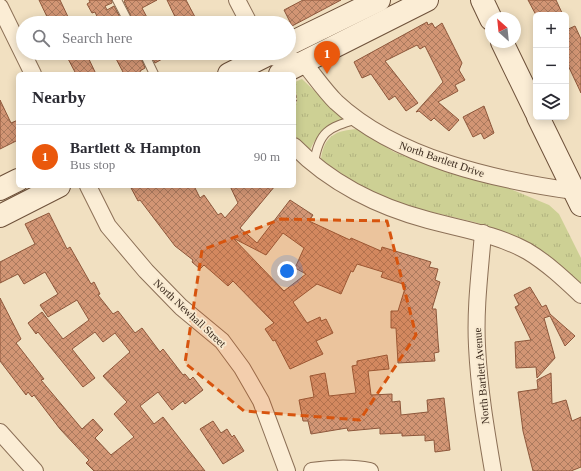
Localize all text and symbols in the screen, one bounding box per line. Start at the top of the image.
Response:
north arrow [485,12,521,48]
map controls [533,12,569,120]
button: + [533,12,569,48]
search box [16,16,296,60]
icon: search [30,27,52,49]
text: Search here [62,30,132,46]
pin: 1 [314,41,340,74]
button: − [533,48,569,84]
button: layers [533,84,569,120]
text: Nearby [32,88,86,107]
street label: North Bartlett Drive [398,139,486,179]
text: Bartlett & Hampton [70,140,201,156]
text: 1 [42,149,48,164]
text: 90 m [254,149,280,164]
text: Bus stop [70,157,115,172]
your location [277,261,297,281]
street label: North Newhall Street [152,277,228,349]
street label: North Bartlett Avenue [471,327,491,425]

